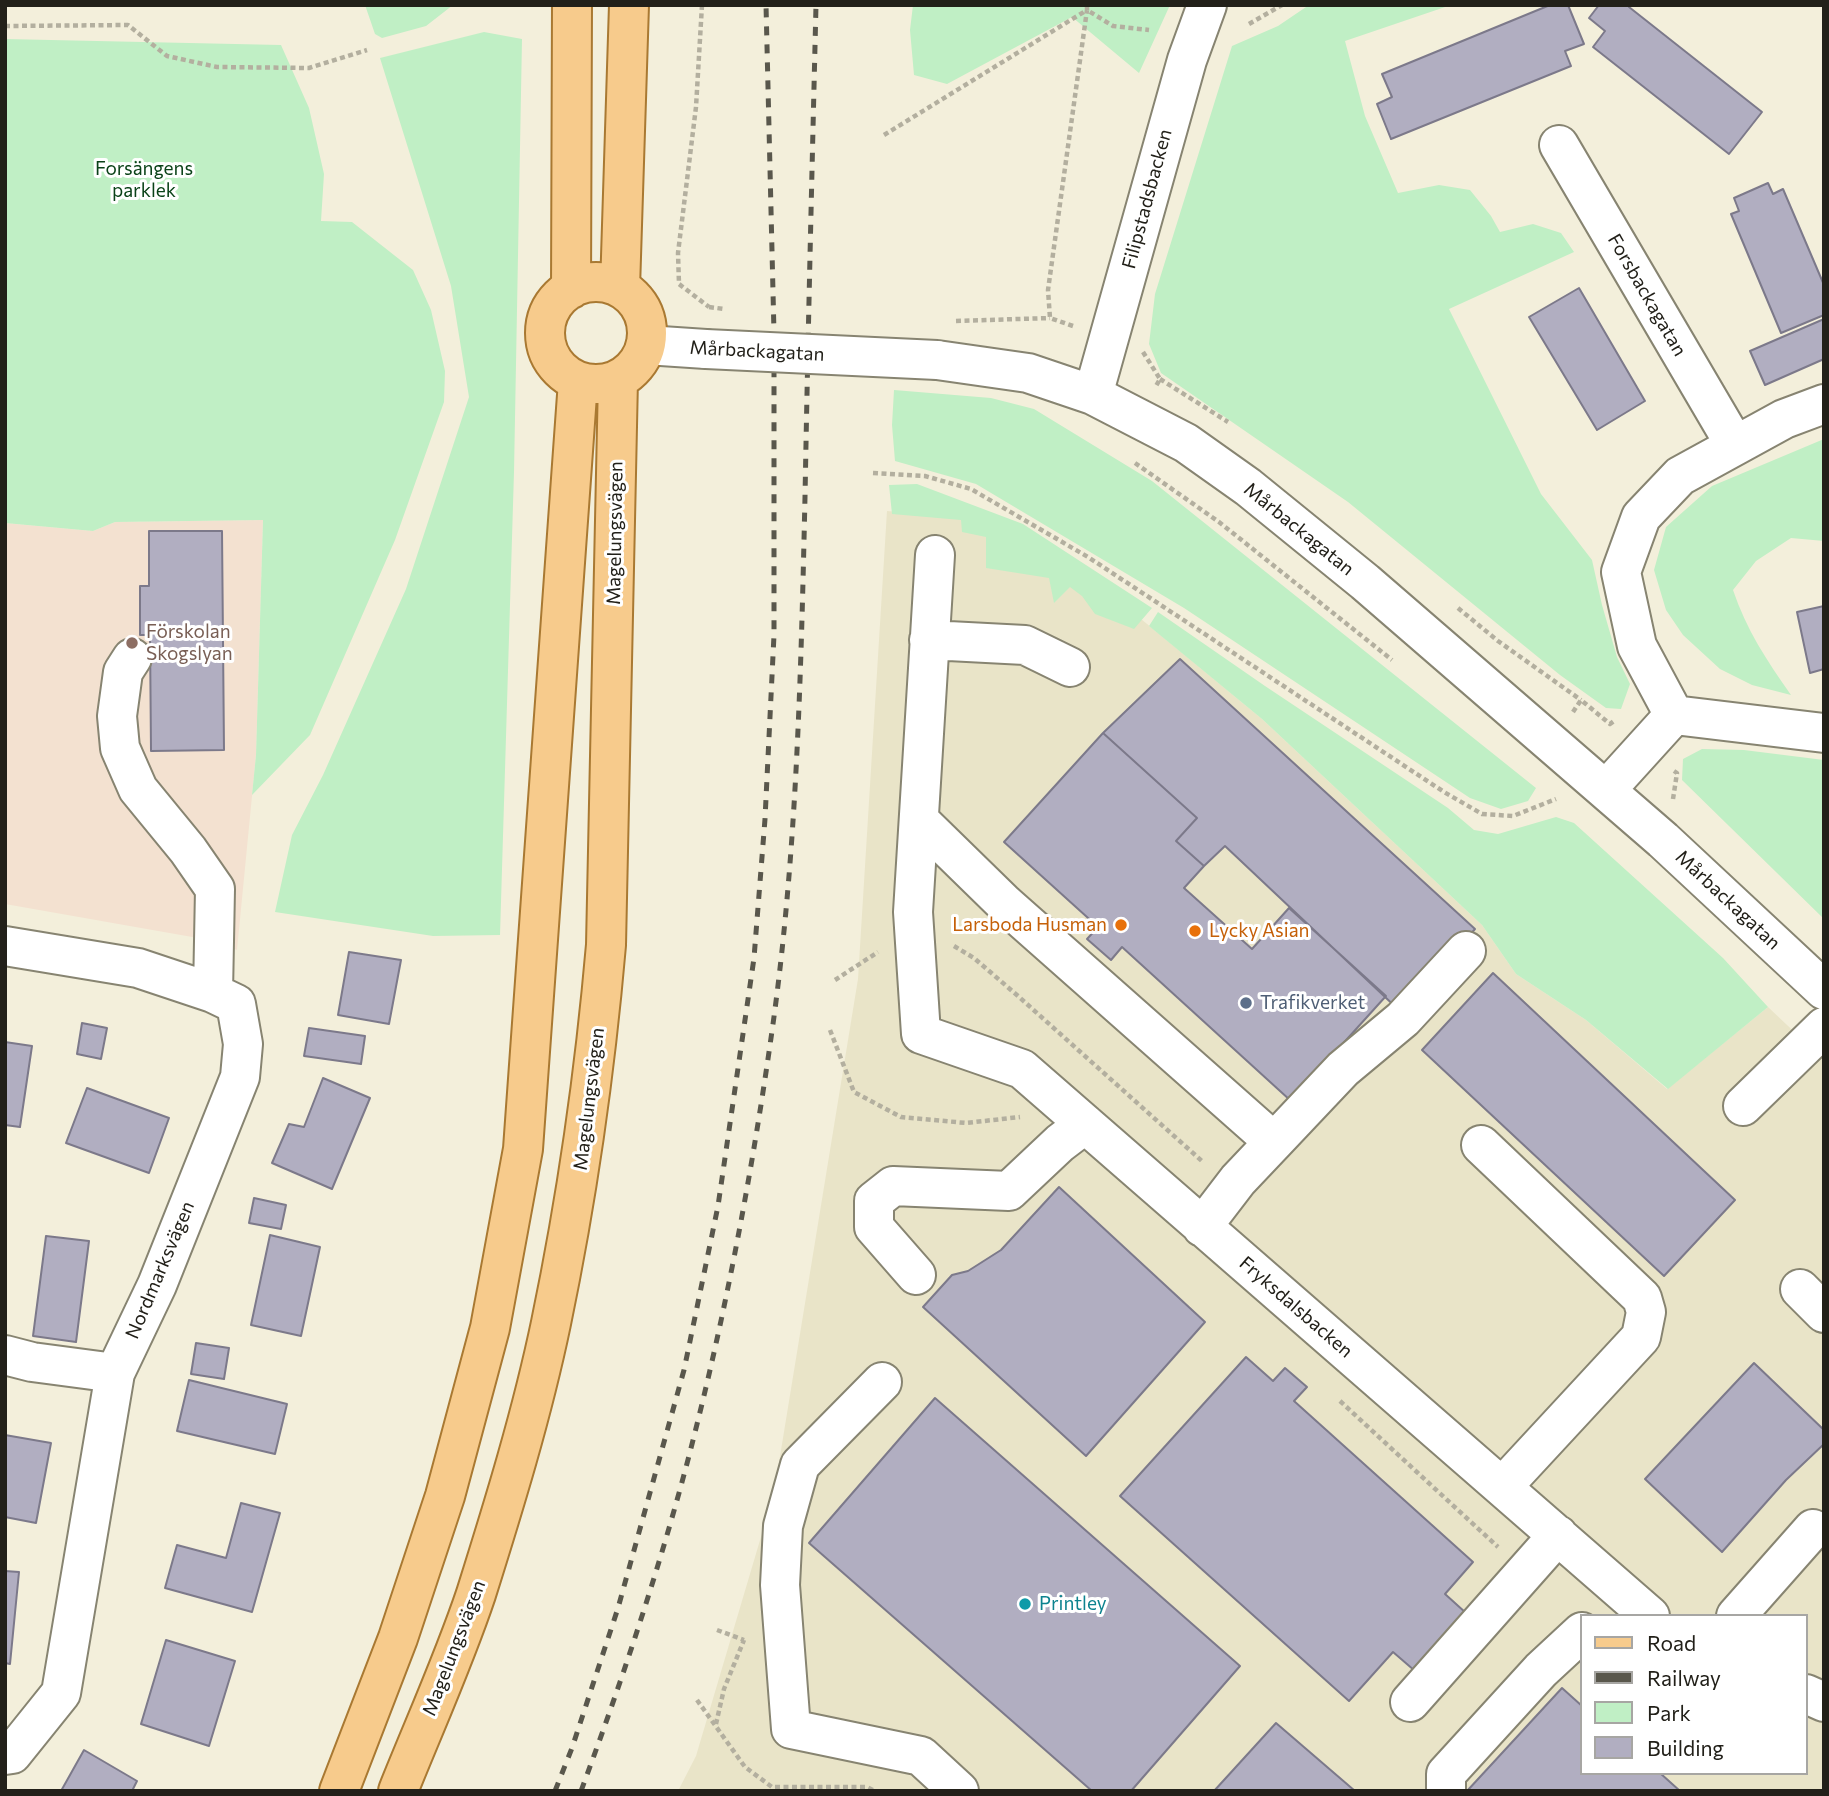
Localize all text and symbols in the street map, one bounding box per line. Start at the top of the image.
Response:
street label: Filipstadsbacken [1117,127,1177,271]
park label: Forsängens parklek [95,158,193,202]
street label: Forsbackagatan [1603,230,1691,360]
street label: Mårbackagatan [689,336,825,366]
street label: Magelungsvägen [602,461,628,605]
street label: Mårbackagatan [1239,478,1359,580]
place label: Förskolan Skogslyan [146,621,233,665]
marker: Förskolan Skogslyan [124,635,140,651]
street label: Mårbackagatan [1671,846,1785,954]
place label: Larsboda Husman [952,914,1107,936]
marker: Larsboda Husman [1113,917,1129,933]
place label: Lycky Asian [1209,920,1309,942]
marker: Lycky Asian [1187,923,1203,939]
place label: Trafikverket [1260,992,1365,1014]
marker: Trafikverket [1238,995,1254,1011]
street label: Magelungsvägen [569,1026,609,1172]
street label: Nordmarksvägen [121,1198,199,1342]
street label: Fryksdalsbacken [1235,1252,1357,1362]
street label: Magelungsvägen [418,1577,490,1719]
place label: Printley [1039,1593,1107,1615]
marker: Printley [1017,1596,1033,1612]
legend [1580,1614,1808,1775]
text: Road [1647,1630,1696,1655]
text: Railway [1647,1665,1721,1690]
text: Park [1647,1700,1691,1725]
text: Building [1647,1735,1724,1760]

